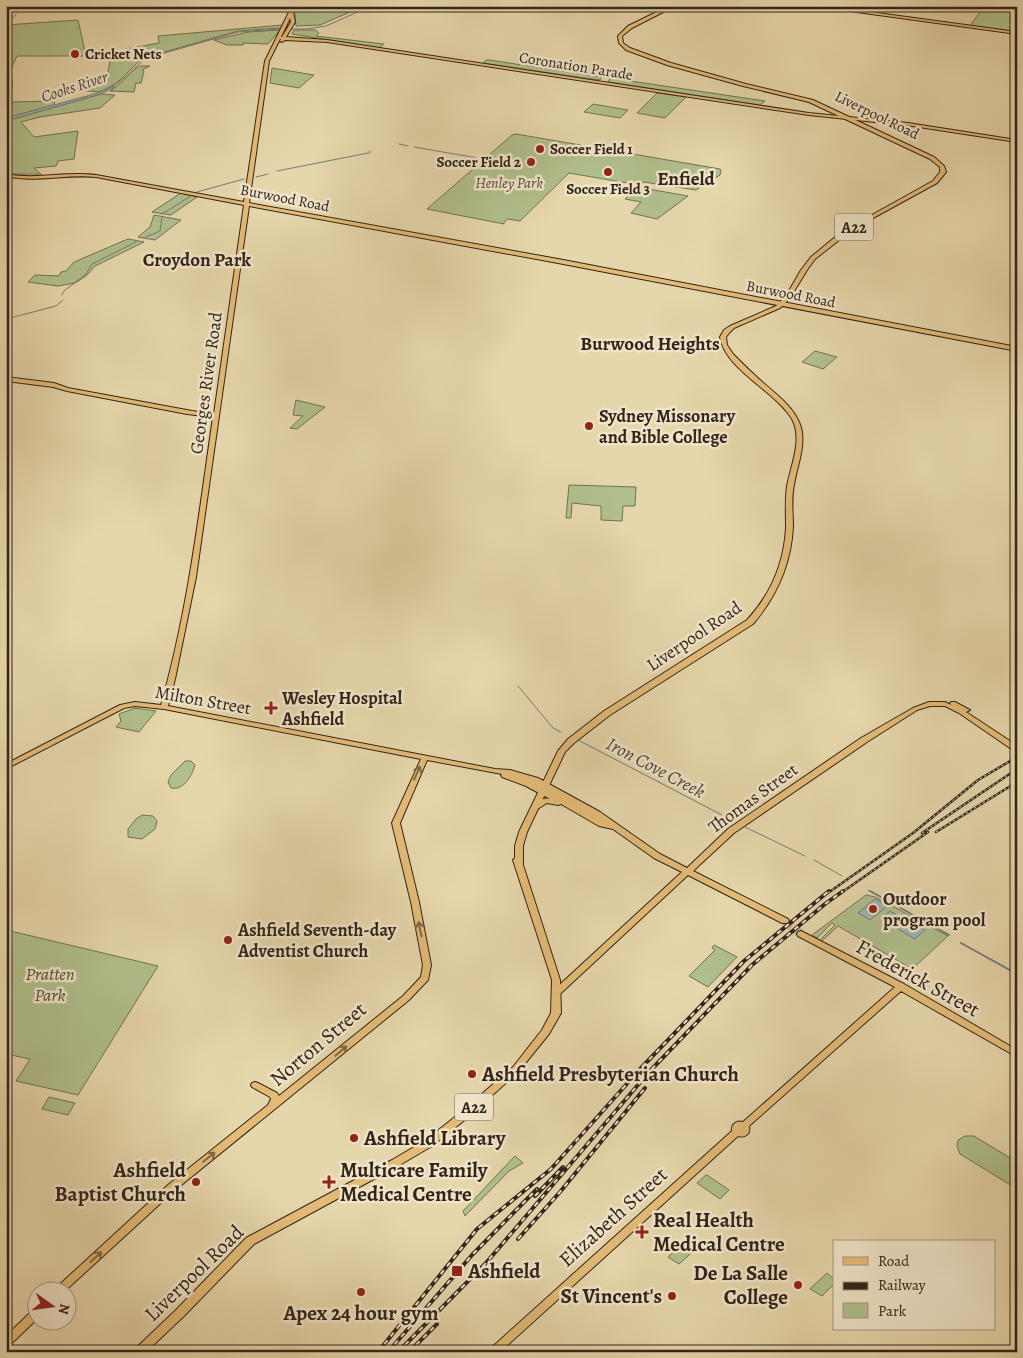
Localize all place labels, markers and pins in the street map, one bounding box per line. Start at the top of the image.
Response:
place label: Cricket Nets [85,44,162,64]
marker: Cricket Nets [69,48,81,60]
place label: Soccer Field 1 [550,139,633,159]
marker: Soccer Field 1 [534,143,546,155]
place label: Soccer Field 2 [436,152,522,172]
marker: Soccer Field 2 [525,156,537,168]
marker: Soccer Field 3 [602,166,614,178]
place label: Soccer Field 3 [566,179,650,199]
place label: Sydney Missonary and Bible College [599,404,736,449]
marker: Sydney Missonary and Bible College [583,420,595,432]
place label: Wesley Hospital Ashfield [281,686,403,731]
marker: Wesley Hospital Ashfield [264,701,278,715]
place label: Outdoor program pool [883,887,986,932]
marker: Outdoor program pool [867,903,879,915]
place label: Ashfield Seventh-day Adventist Church [237,918,397,963]
marker: Ashfield Seventh-day Adventist Church [222,934,234,946]
place label: Ashfield Presbyterian Church [481,1060,739,1088]
marker: Ashfield Presbyterian Church [466,1068,478,1080]
place label: Ashfield Library [363,1124,507,1152]
marker: Ashfield Library [348,1132,360,1144]
place label: Ashfield Baptist Church [54,1156,187,1208]
place label: Multicare Family Medical Centre [340,1156,489,1208]
marker: Multicare Family Medical Centre [322,1175,336,1189]
marker: Ashfield Baptist Church [190,1176,202,1188]
place label: Real Health Medical Centre [653,1206,785,1258]
marker: Real Health Medical Centre [635,1225,649,1239]
place label: Ashfield [467,1257,541,1285]
place label: De La Salle College [693,1259,788,1311]
marker: Ashfield [450,1264,464,1278]
marker: De La Salle College [792,1279,804,1291]
place label: St Vincent's [561,1282,662,1310]
marker: Apex 24 hour gym [355,1286,367,1298]
marker: St Vincent's [666,1290,678,1302]
place label: Apex 24 hour gym [282,1299,439,1327]

